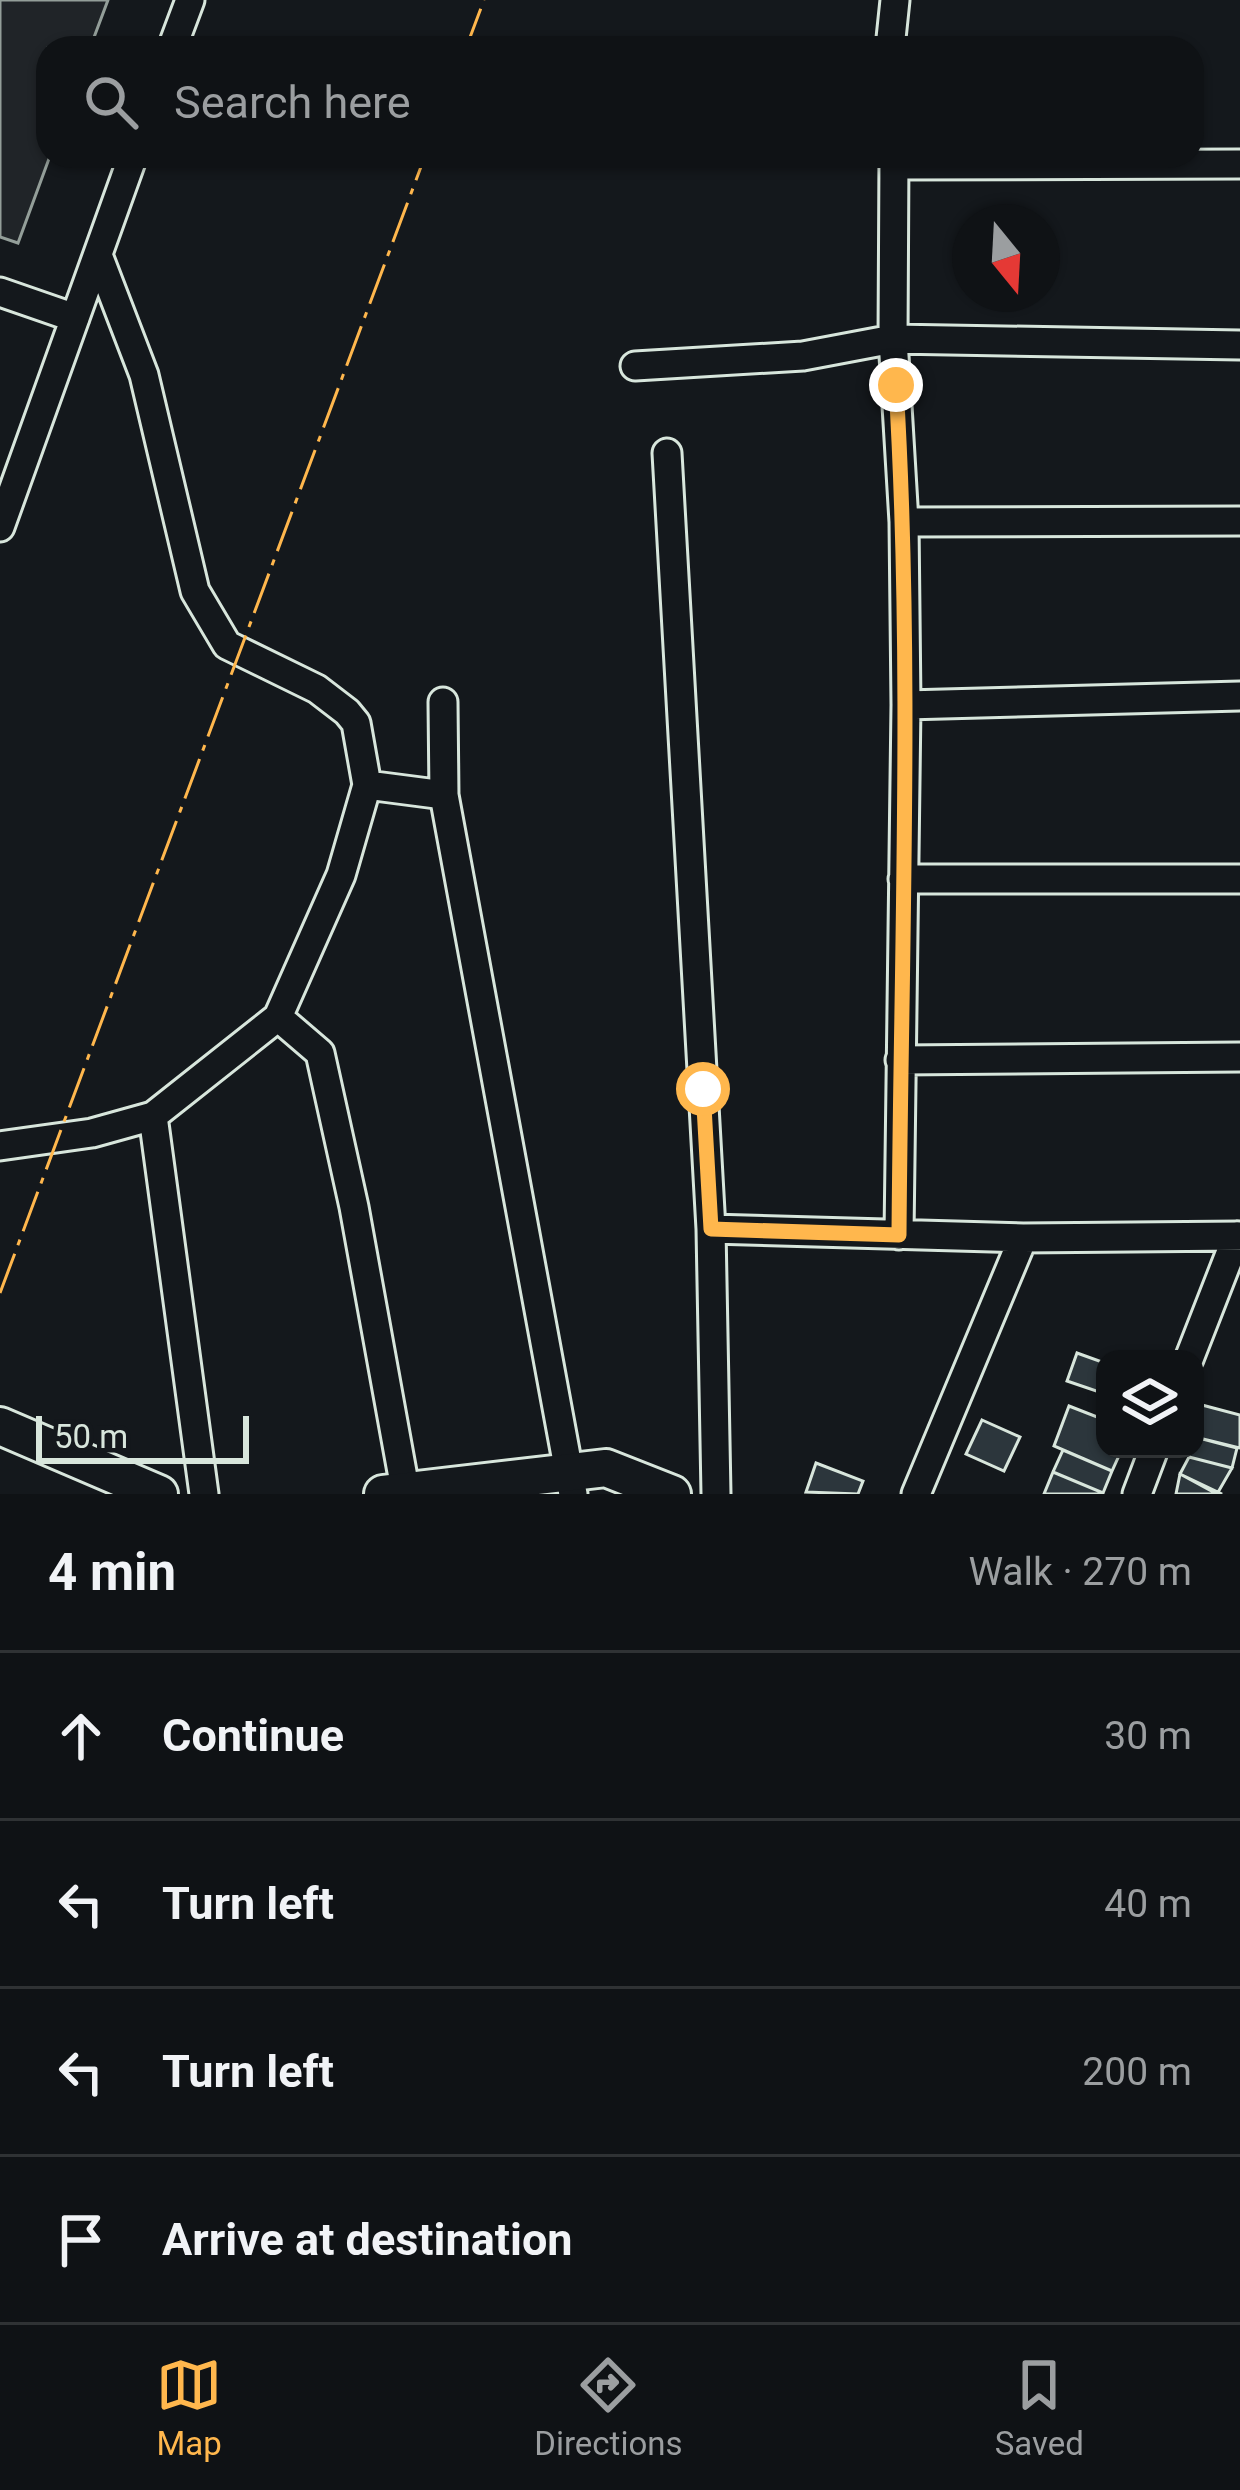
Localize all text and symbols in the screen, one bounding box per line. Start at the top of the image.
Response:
search box [36,36,1204,168]
icon: search [78,69,144,135]
text: Search here [174,76,411,129]
north arrow [952,204,1060,312]
route end [869,358,923,412]
route start [676,1062,730,1116]
map controls [1096,1350,1204,1458]
button: layers [1096,1350,1204,1458]
scale bar [36,1410,249,1463]
text: 50 m [54,1417,128,1456]
text: 4 min [48,1543,176,1602]
text: Walk · 270 m [968,1549,1192,1595]
icon: ahead [48,1703,114,1769]
text: Continue [162,1709,344,1762]
text: 30 m [1104,1713,1192,1759]
icon: left [48,1871,114,1937]
text: Turn left [162,1877,334,1930]
text: 40 m [1104,1881,1192,1927]
icon: left [48,2039,114,2105]
text: Turn left [162,2045,334,2098]
text: 200 m [1082,2049,1192,2095]
icon: arrive [48,2207,114,2273]
text: Arrive at destination [162,2213,573,2266]
tab: Map [156,2352,222,2463]
tab: Directions [534,2352,683,2463]
tab: Saved [995,2352,1084,2463]

